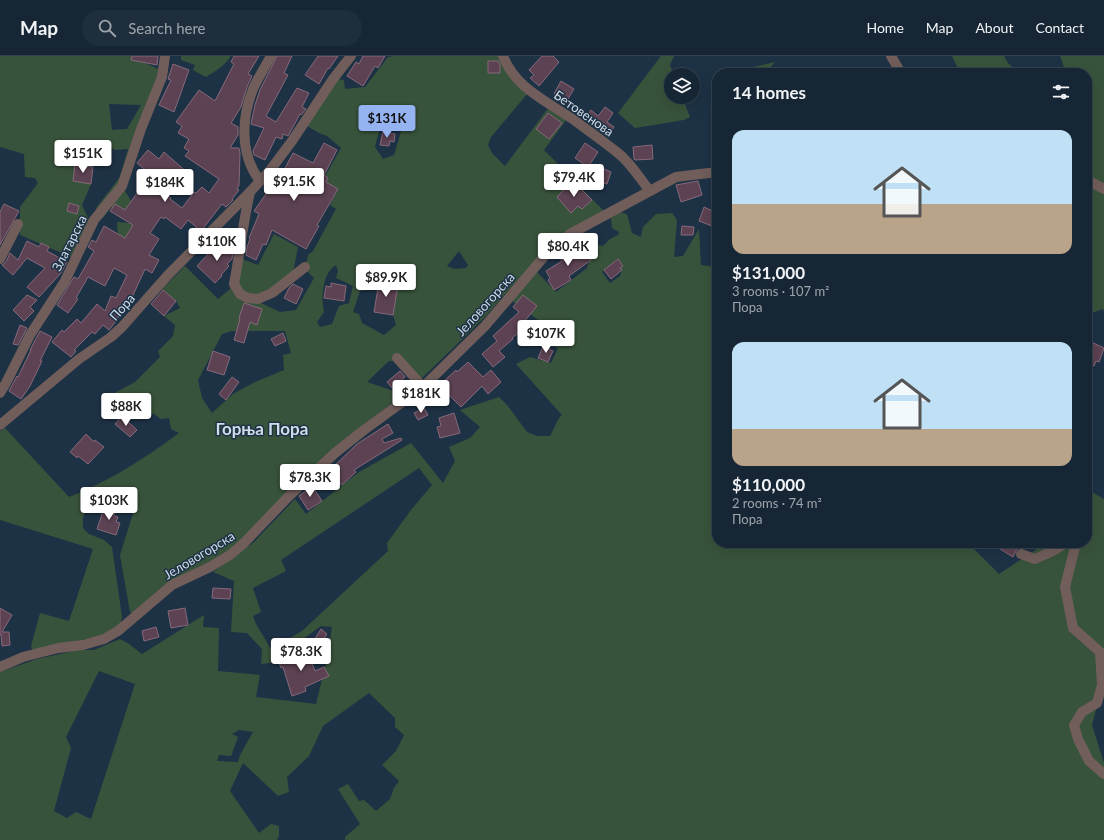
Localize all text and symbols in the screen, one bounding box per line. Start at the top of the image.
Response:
search box [82,10,362,46]
text: Map [20,16,58,39]
icon: search [96,17,118,39]
text: Search here [128,19,206,37]
text: Home [866,19,904,36]
text: Map [926,19,953,36]
text: About [975,19,1013,36]
text: Contact [1035,19,1084,36]
map controls [664,68,700,104]
button: layers [664,68,700,104]
icon: filters [1050,81,1072,103]
text: 14 homes [732,82,806,103]
street label: Бетовенова [551,87,617,139]
pin: $131K [359,105,415,139]
text: $131K [367,110,407,126]
pin: $151K [55,140,111,174]
text: $151K [63,145,103,161]
icon: home [866,156,938,228]
pin: $79.4K [541,164,607,198]
pin: $91.5K [261,168,327,202]
pin: $184K [137,169,193,203]
text: $79.4K [553,169,595,185]
text: $91.5K [273,173,315,189]
text: $184K [145,174,185,190]
street label: Златарска [48,212,90,274]
pin: $110K [189,228,245,262]
text: $110K [197,233,237,249]
pin: $80.4K [535,233,601,267]
text: $80.4K [547,238,589,254]
text: $131,000 [732,262,805,283]
pin: $89.9K [353,264,419,298]
text: $89.9K [365,269,407,285]
street label: Јеловогорска [452,269,518,339]
text: 3 rooms · 107 m² [732,283,829,299]
street label: Пора [106,290,138,324]
text: Пора [732,299,762,315]
pin: $107K [518,320,574,354]
text: $107K [526,325,566,341]
icon: home [866,368,938,440]
pin: $181K [393,380,449,414]
text: $181K [401,385,441,401]
pin: $88K [102,393,150,427]
text: $88K [110,398,142,414]
district label: Горња Пора [216,418,308,439]
pin: $78.3K [277,464,343,498]
text: $78.3K [289,469,331,485]
text: $110,000 [732,474,805,495]
pin: $103K [81,487,137,521]
text: $103K [89,492,129,508]
text: 2 rooms · 74 m² [732,495,822,511]
text: Пора [732,511,762,527]
street label: Јеловогорска [161,528,237,582]
pin: $78.3K [268,638,334,672]
text: $78.3K [280,643,322,659]

